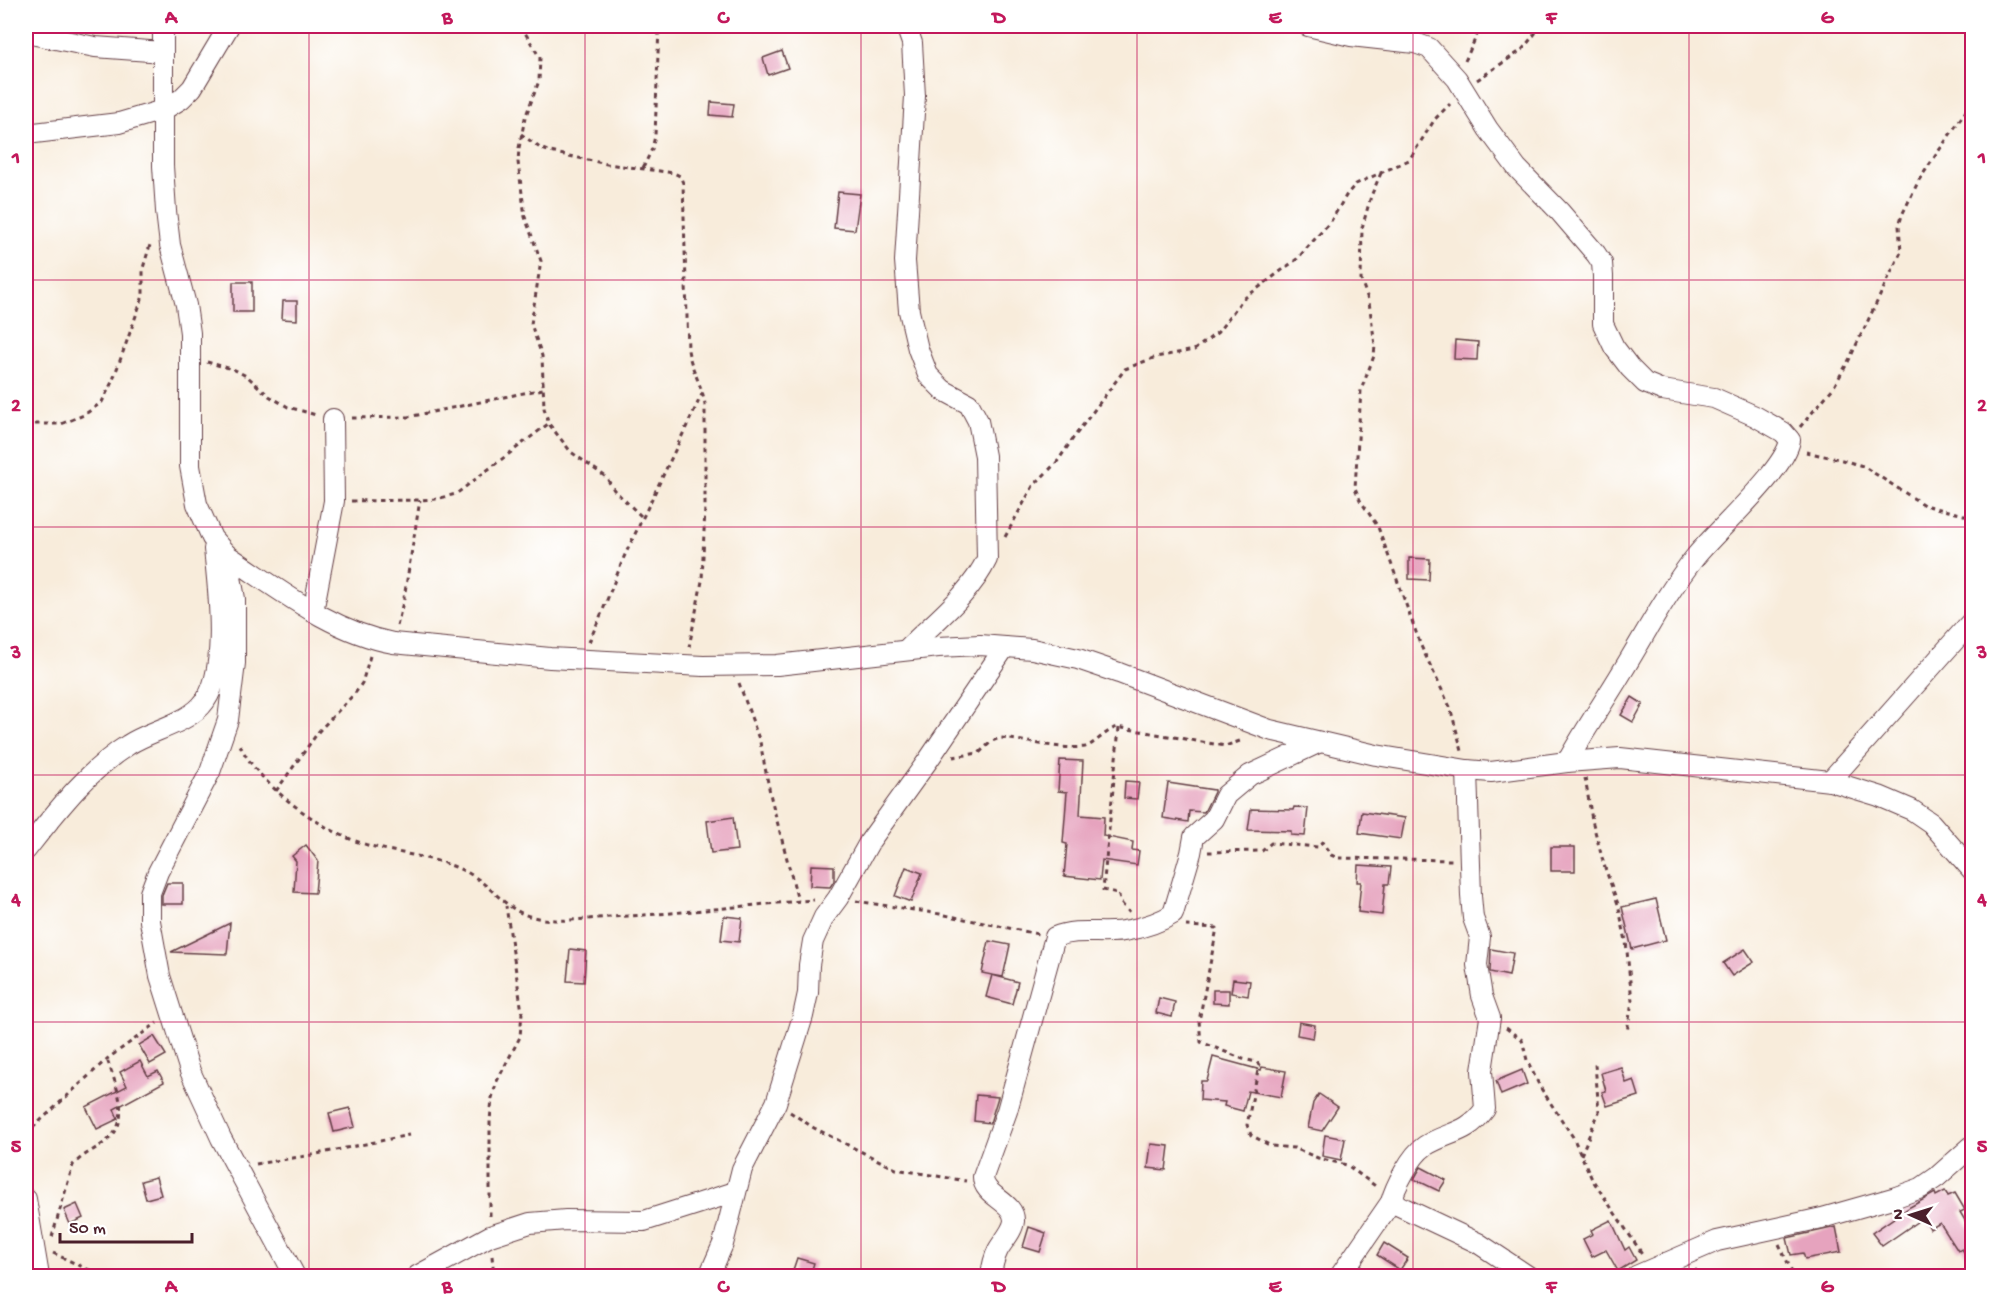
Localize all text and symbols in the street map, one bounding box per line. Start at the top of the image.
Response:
text: A [164,8,179,31]
text: B [441,8,453,31]
text: C [717,8,731,31]
text: D [990,8,1006,31]
text: E [1269,8,1283,31]
text: F [1545,8,1558,31]
text: G [1821,8,1835,31]
text: 1 [11,148,20,171]
text: 1 [1977,148,1986,171]
text: 2 [11,396,21,419]
text: 2 [1977,396,1987,419]
text: 3 [10,643,21,666]
text: 3 [1976,643,1987,666]
text: 4 [10,890,21,913]
text: 4 [1976,890,1987,913]
text: 5 [11,1137,22,1160]
text: 5 [1977,1137,1988,1160]
north arrow [1881,1185,1941,1245]
scale bar [60,1206,192,1244]
text: N [1890,1208,1909,1220]
text: 50 m [69,1219,106,1240]
text: A [164,1277,179,1300]
text: B [441,1277,453,1300]
text: C [717,1277,731,1300]
text: D [990,1277,1006,1300]
text: E [1269,1277,1283,1300]
text: F [1545,1277,1558,1300]
text: G [1821,1277,1835,1300]

